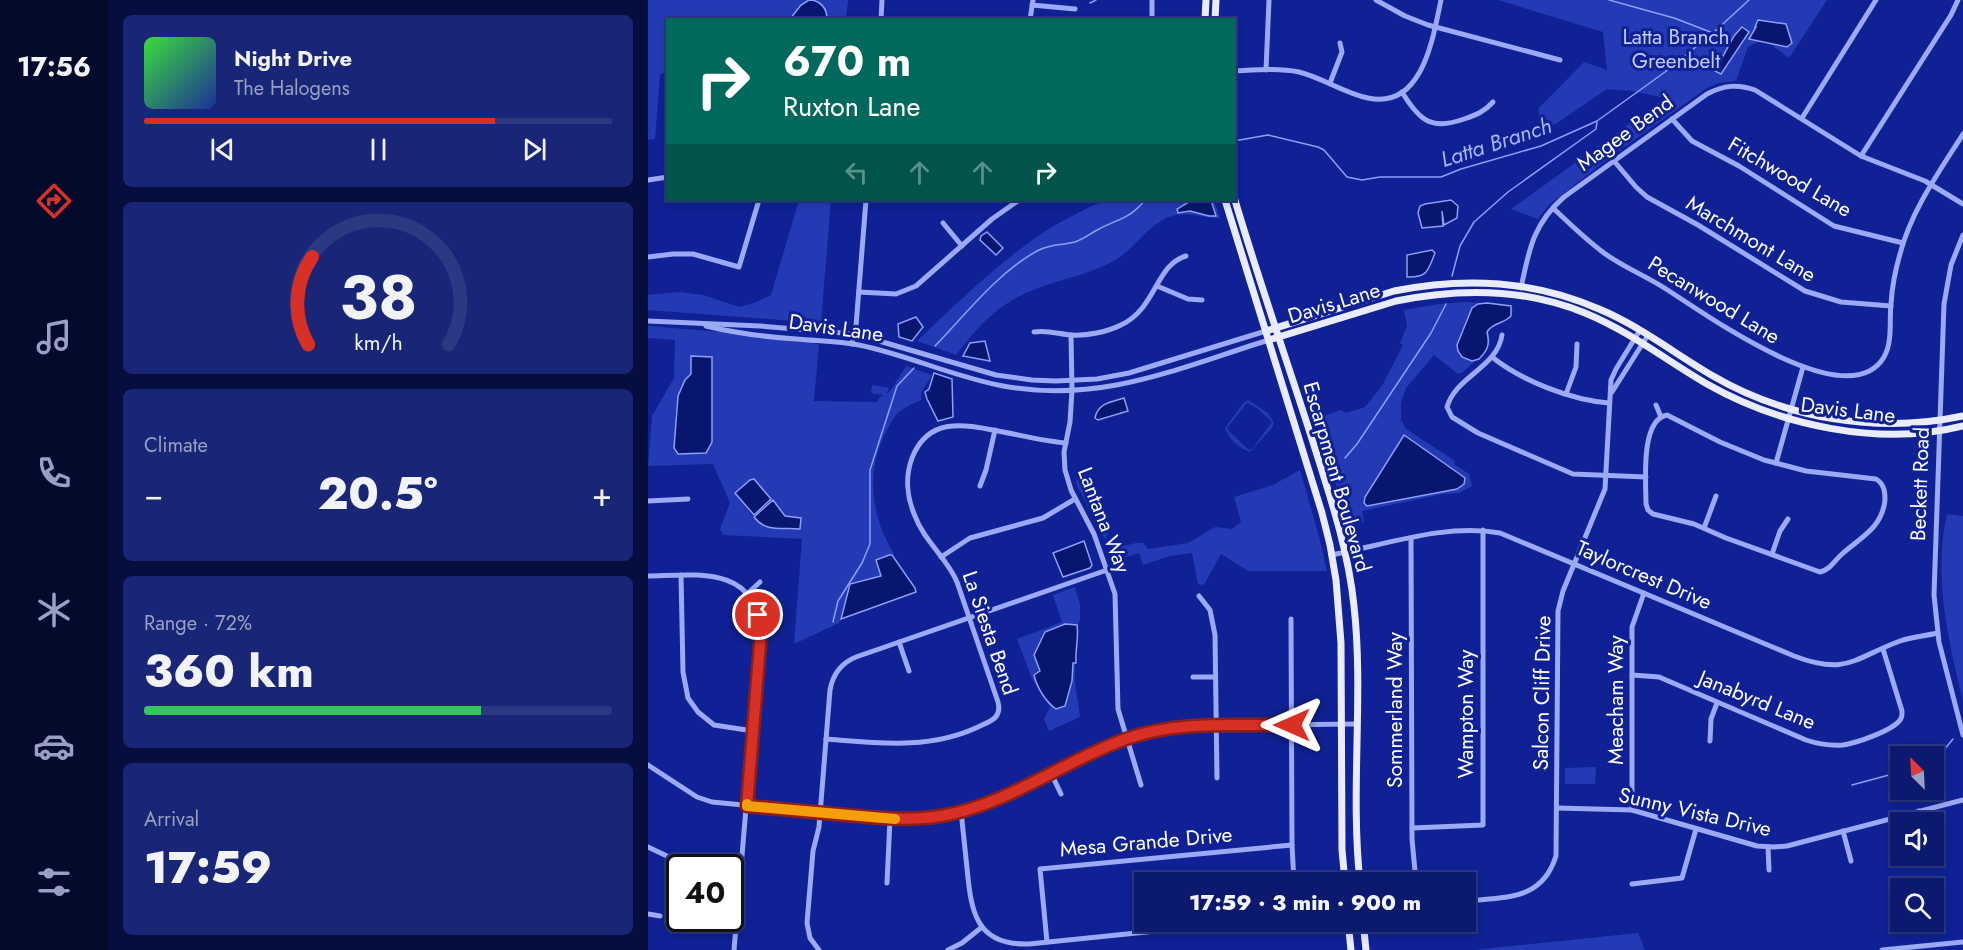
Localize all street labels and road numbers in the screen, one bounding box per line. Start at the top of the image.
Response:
street label: Magee Bend [1571,88,1679,178]
street label: Fitchwood Lane [1723,129,1858,225]
street label: Marchmont Lane [1680,188,1822,290]
street label: Pecanwood Lane [1642,249,1786,351]
street label: Davis Lane [1284,275,1384,331]
street label: Davis Lane [787,307,885,349]
street label: Escarpment Boulevard [1295,378,1379,576]
street label: Davis Lane [1799,389,1897,431]
street label: Beckett Road [1903,427,1937,541]
street label: Lantana Way [1070,463,1138,578]
street label: Taylorcrest Drive [1572,533,1716,617]
street label: La Siesta Bend [955,567,1025,699]
street label: Salcon Cliff Drive [1526,615,1558,771]
street label: Sommerland Way [1380,631,1410,788]
street label: Meacham Way [1601,634,1631,765]
street label: Wampton Way [1451,649,1481,778]
street label: Janabyrd Lane [1691,662,1820,737]
street label: Sunny Vista Drive [1616,780,1775,844]
street label: Mesa Grande Drive [1058,819,1234,864]

